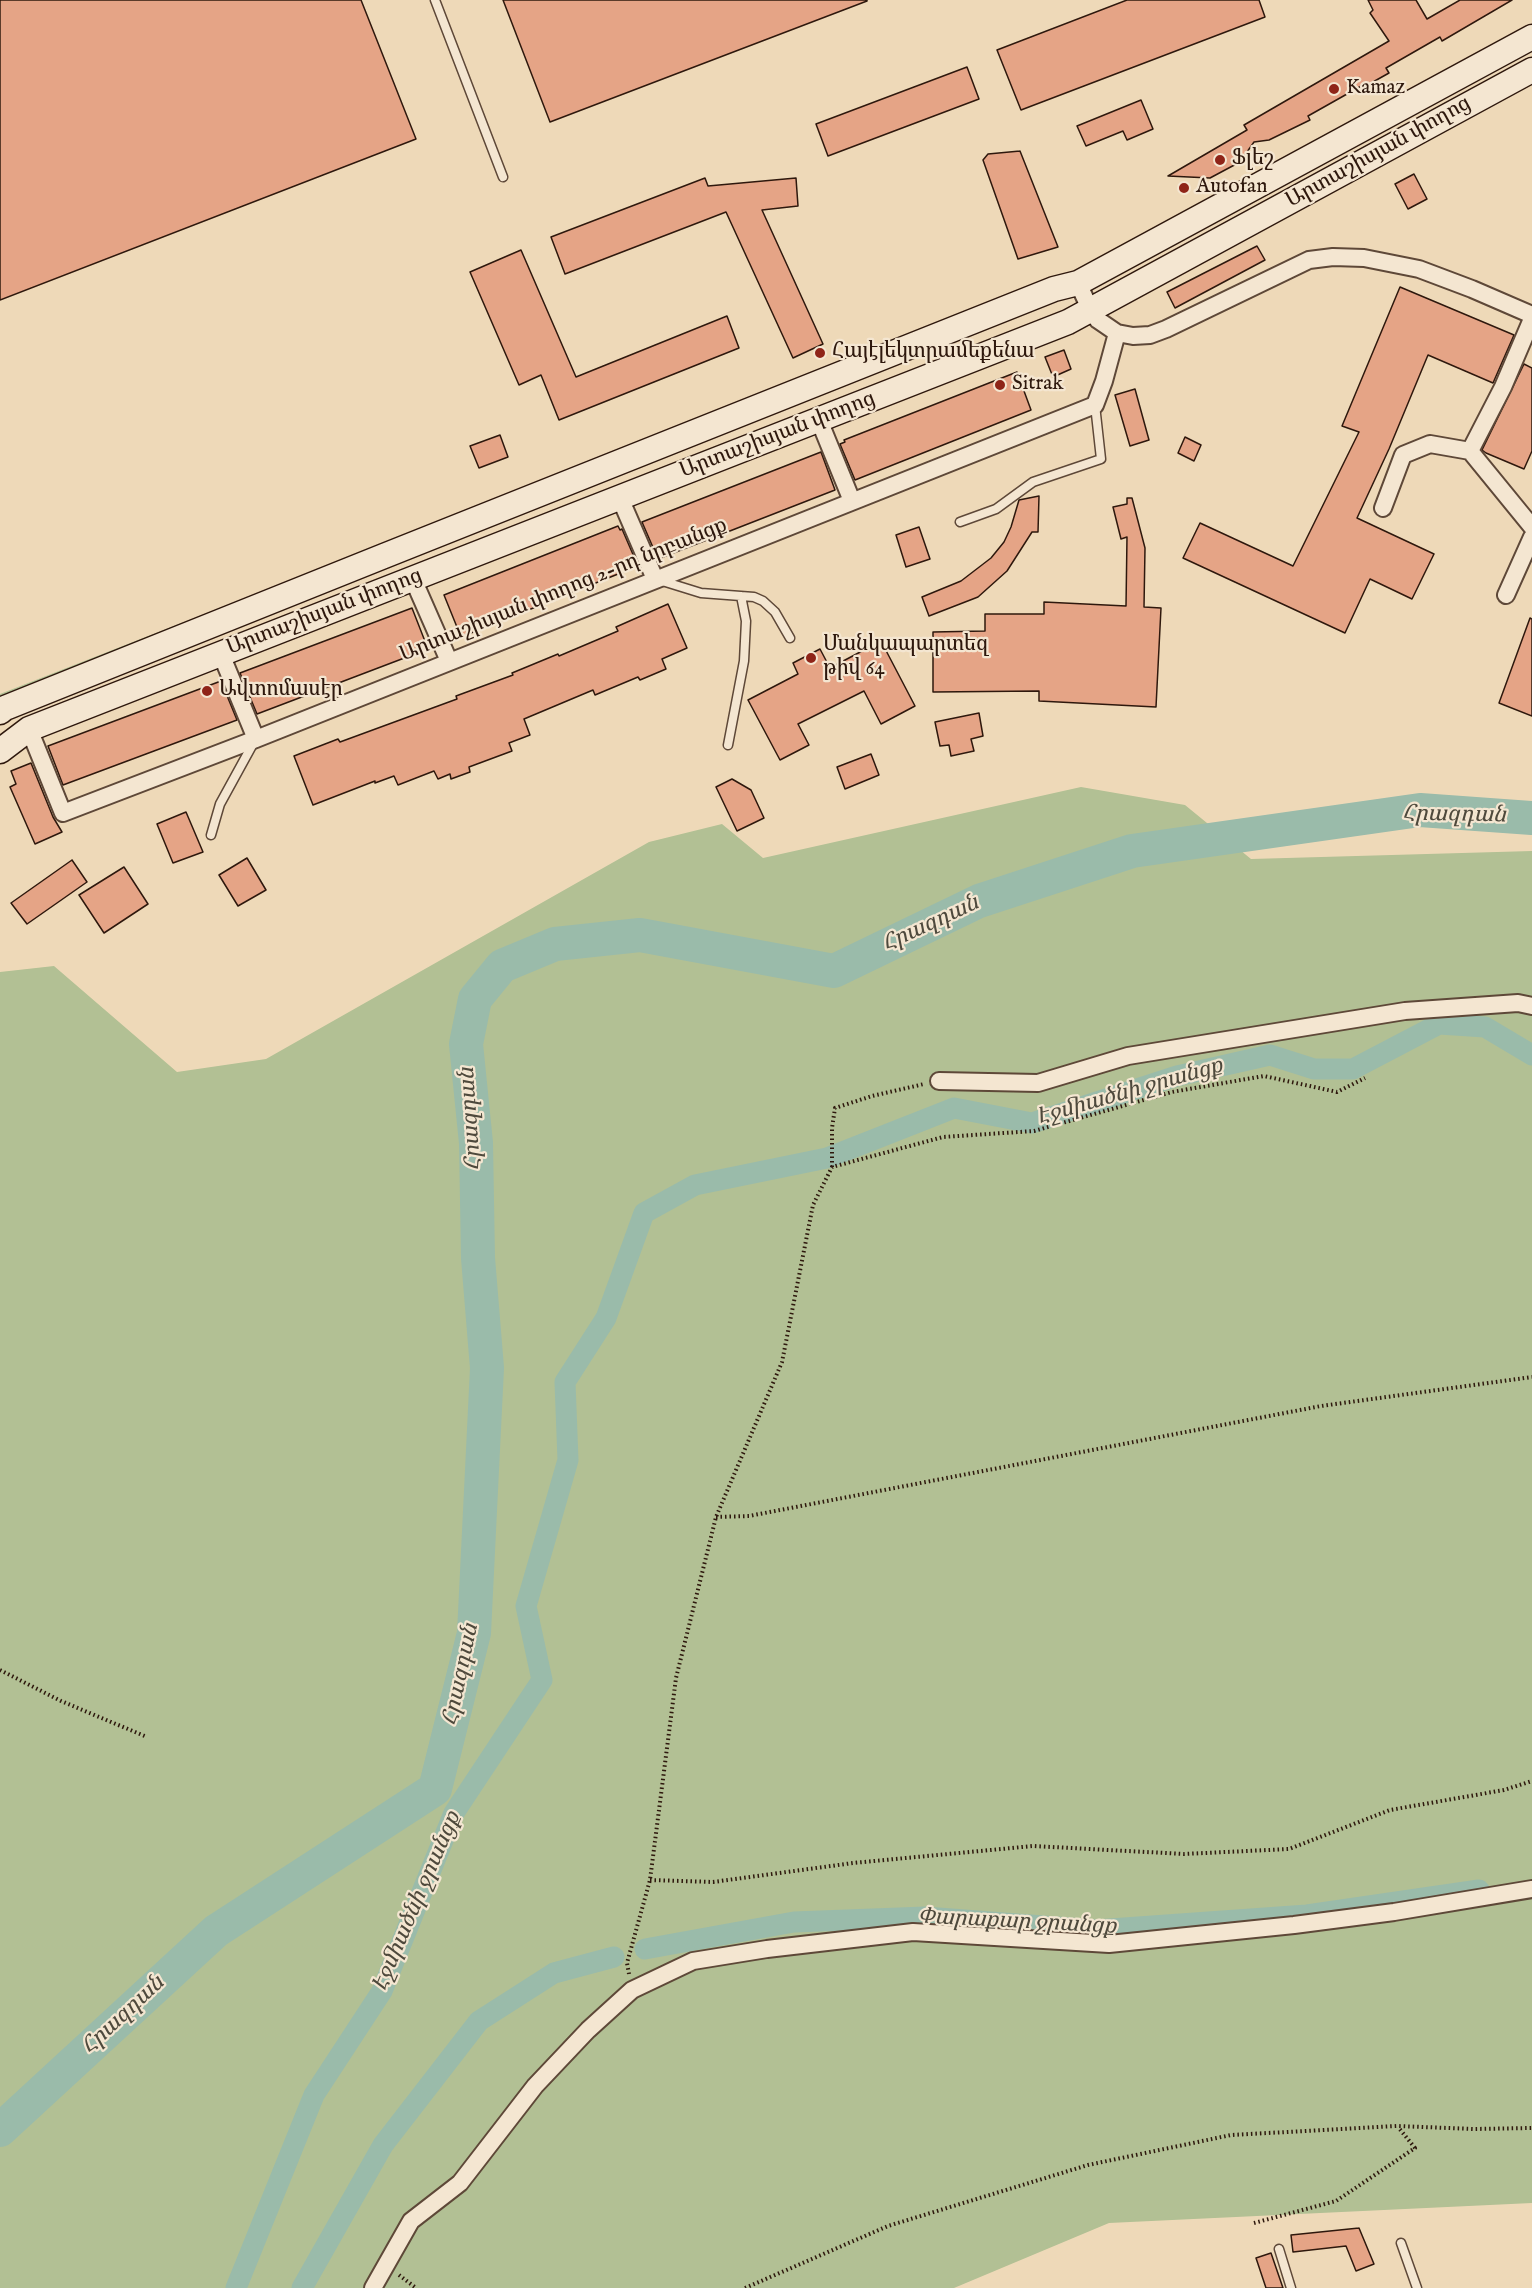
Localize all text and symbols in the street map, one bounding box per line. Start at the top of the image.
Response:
place label: Kamaz [1346,76,1405,102]
marker: Kamaz [1327,82,1341,96]
street label: Արտաշիսյան փողոց [1282,92,1476,214]
place label: Ֆլեշ [1232,147,1274,173]
marker: Ֆլեշ [1213,153,1227,167]
place label: Autofan [1196,175,1267,201]
marker: Autofan [1177,181,1191,195]
place label: Հայէլեկտրամեքենա [832,340,1034,366]
marker: Հայէլեկտրամեքենա [813,346,827,360]
place label: Sitrak [1012,372,1064,398]
marker: Sitrak [993,378,1007,392]
street label: Արտաշիսյան փողոց [677,387,879,485]
street label: Արտաշիսյան փողոց 2-րդ նրբանցք [397,514,731,668]
street label: Արտաշիսյան փողոց [224,564,426,662]
place label: Մանկապարտեզ թիվ 64 [823,633,988,683]
marker: Մանկապարտեզ թիվ 64 [804,651,818,665]
place label: Ավտոմասէր [219,678,343,704]
marker: Ավտոմասէր [200,684,214,698]
water label: Հրազդան [1402,802,1506,830]
water label: Հրազդան [879,891,983,959]
water label: Էջմիածնի ջրանցք [1034,1054,1226,1132]
water label: Հրազդան [455,1067,489,1171]
water label: Հրազդան [438,1622,486,1728]
water label: Էջմիածնի ջրանցք [368,1808,468,1996]
water label: Փարաքար ջրանցք [917,1905,1117,1941]
water label: Հրազդան [77,1971,171,2061]

